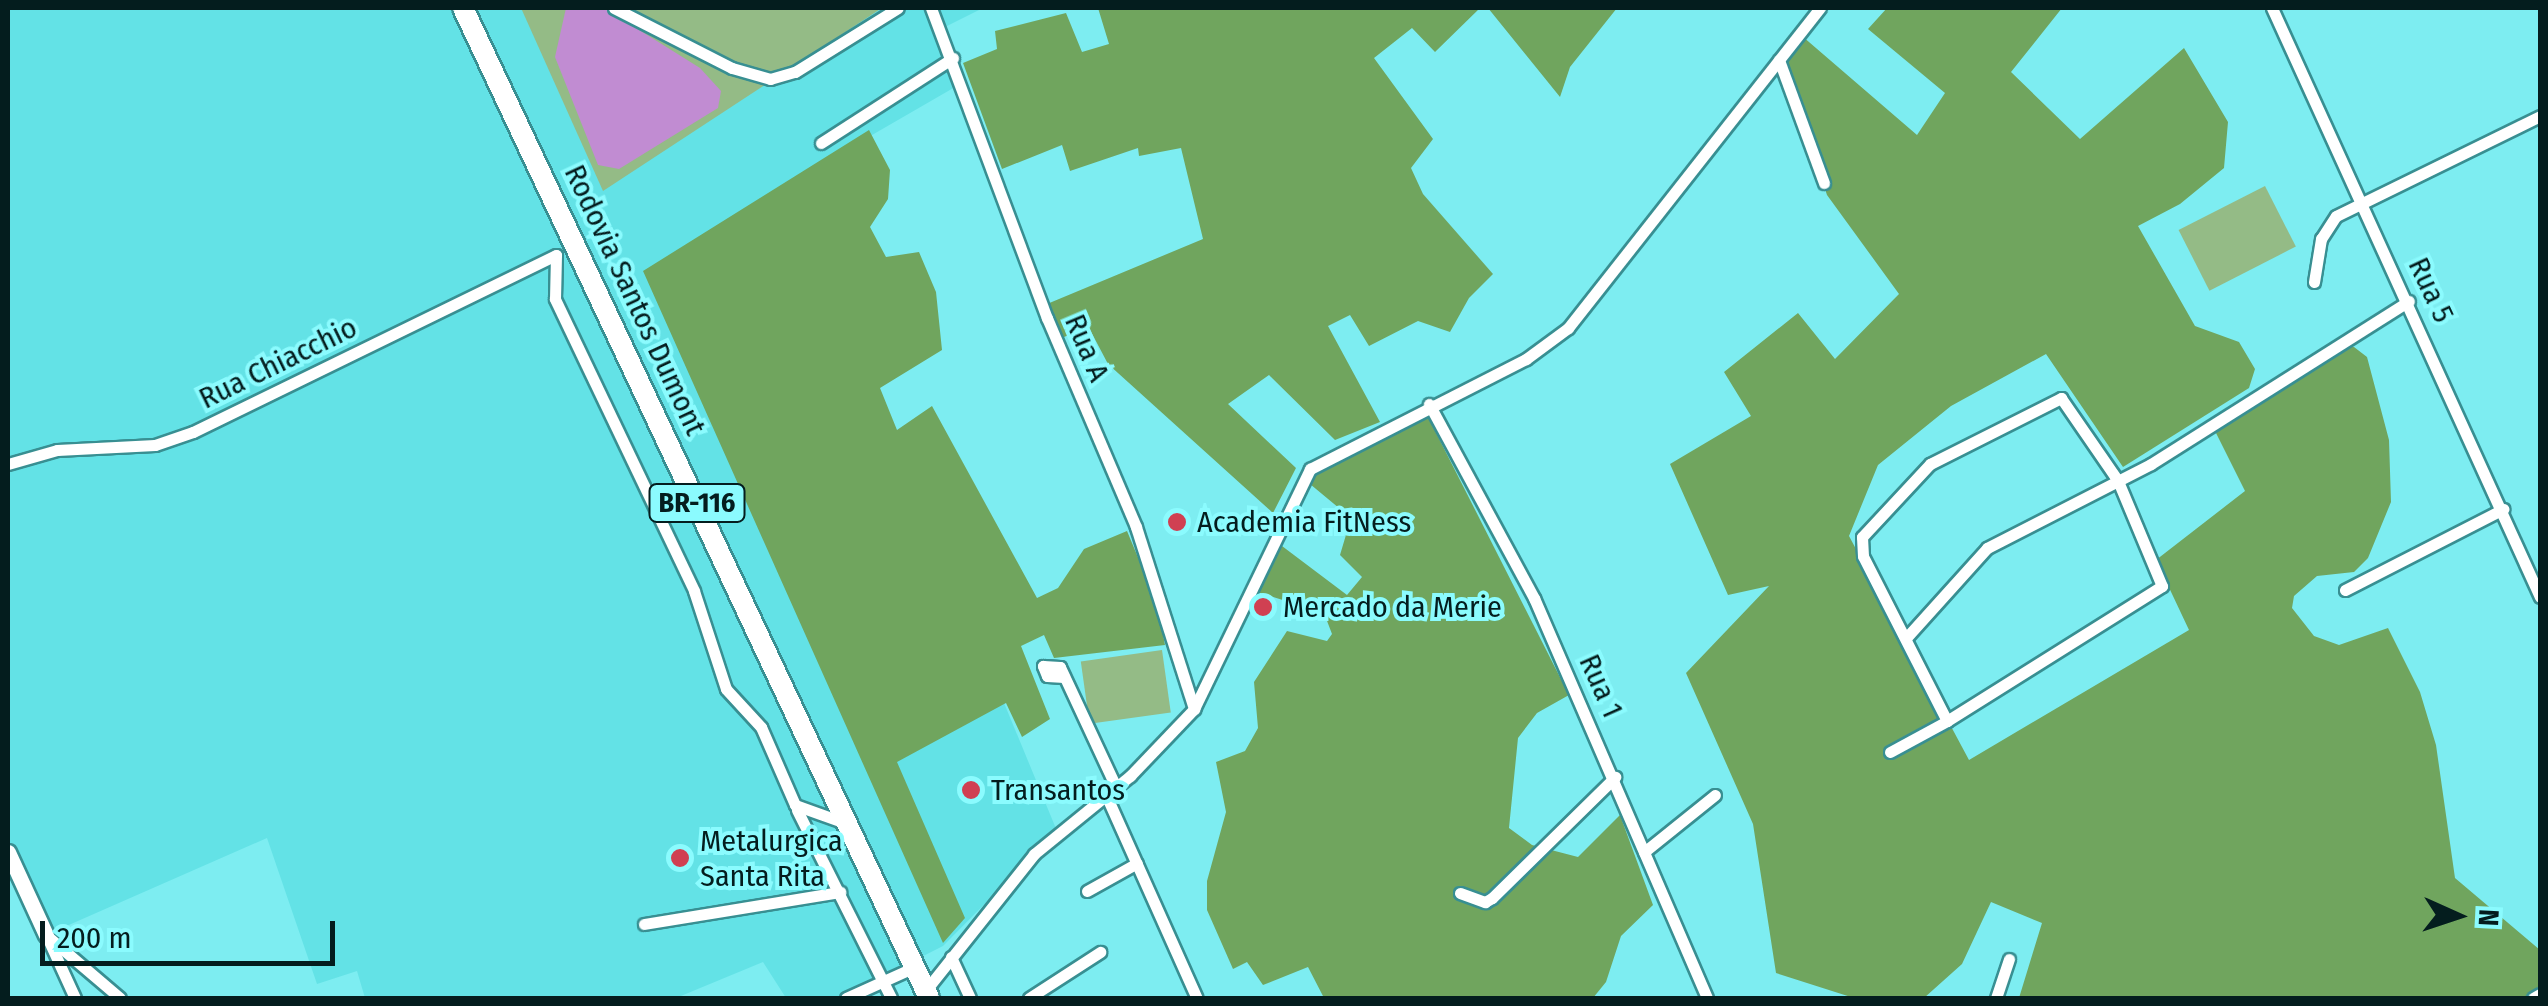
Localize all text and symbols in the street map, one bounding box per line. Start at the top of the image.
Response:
street label: Rodovia Santos Dumont [557,159,713,441]
street label: Rua 5 [2400,252,2462,328]
street label: Rua Chiacchio [193,309,363,417]
street label: Rua A [1057,309,1117,387]
road number: BR-116 [647,480,747,526]
place label: Academia FitNess [1197,504,1411,540]
marker: Academia FitNess [1166,511,1188,533]
place label: Mercado da Merie [1283,589,1502,625]
marker: Mercado da Merie [1252,596,1274,618]
street label: Rua 1 [1571,649,1631,723]
place label: Transantos [991,772,1125,808]
marker: Transantos [960,779,982,801]
place label: Metalurgica Santa Rita [700,823,843,894]
marker: Metalurgica Santa Rita [669,847,691,869]
north arrow [2408,866,2508,966]
scale bar [45,901,340,963]
text: N [2472,908,2505,927]
text: 200 m [57,920,132,956]

